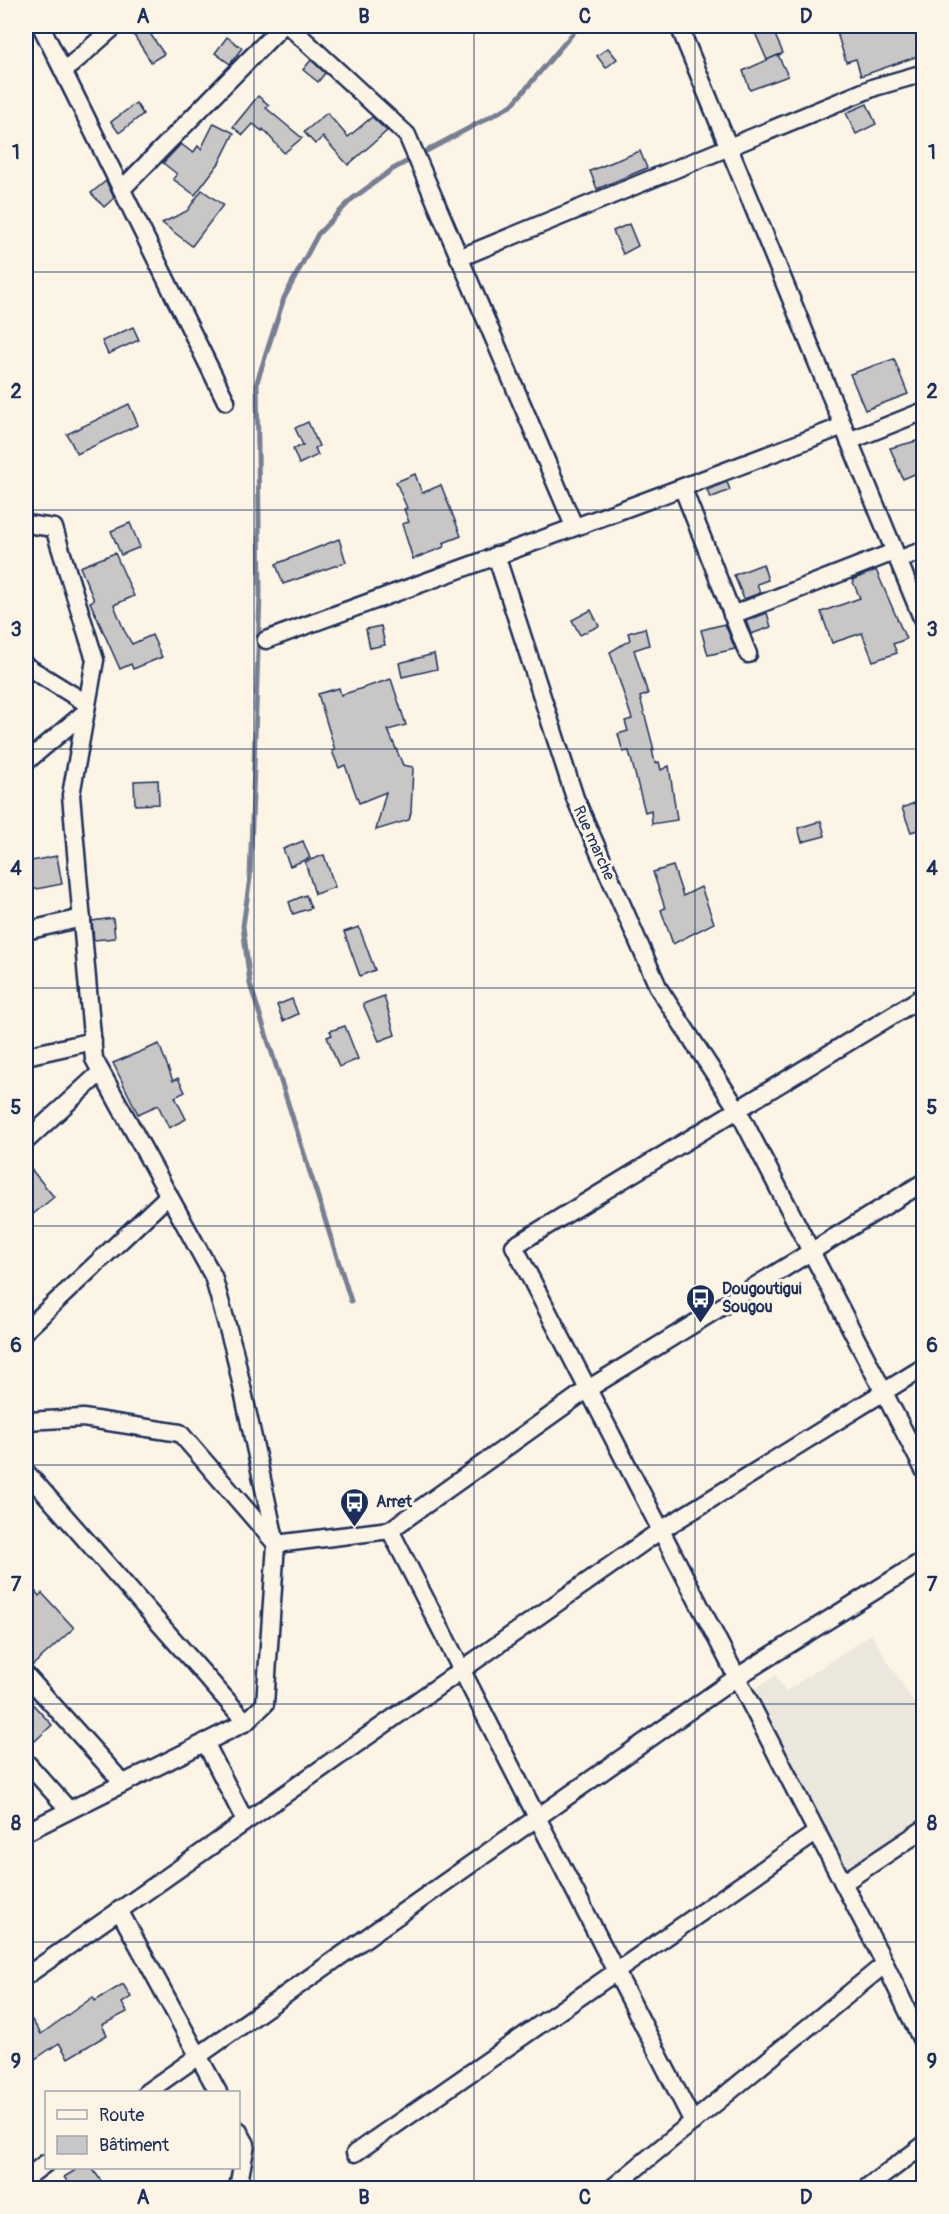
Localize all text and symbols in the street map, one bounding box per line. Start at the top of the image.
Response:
text: A [137,4,150,29]
text: B [358,4,370,29]
text: C [579,4,591,29]
text: D [800,4,813,29]
text: 1 [12,140,20,165]
text: 1 [928,140,936,165]
text: 2 [10,379,22,404]
text: 2 [926,379,938,404]
text: 3 [10,617,22,642]
text: 3 [926,617,938,642]
street label: Rue marche [569,803,619,884]
text: 4 [10,856,22,881]
text: 4 [926,856,938,881]
text: 5 [11,1095,22,1120]
text: 5 [927,1095,938,1120]
place label: Dougoutigui Sougou [722,1279,802,1317]
bus stop icon: Dougoutigui Sougou [685,1282,717,1324]
text: 6 [10,1333,22,1358]
text: 6 [926,1333,938,1358]
bus stop icon: Arret [339,1486,371,1528]
place label: Arret [376,1492,412,1512]
text: 7 [11,1572,22,1597]
text: 7 [927,1572,938,1597]
text: 8 [11,1811,21,1836]
text: 8 [927,1811,937,1836]
text: 9 [11,2049,21,2074]
text: 9 [927,2049,937,2074]
legend [45,2091,240,2169]
text: Route [99,2104,144,2127]
text: Bâtiment [99,2134,170,2157]
text: A [137,2185,150,2210]
text: B [358,2185,370,2210]
text: C [579,2185,591,2210]
text: D [800,2185,813,2210]

